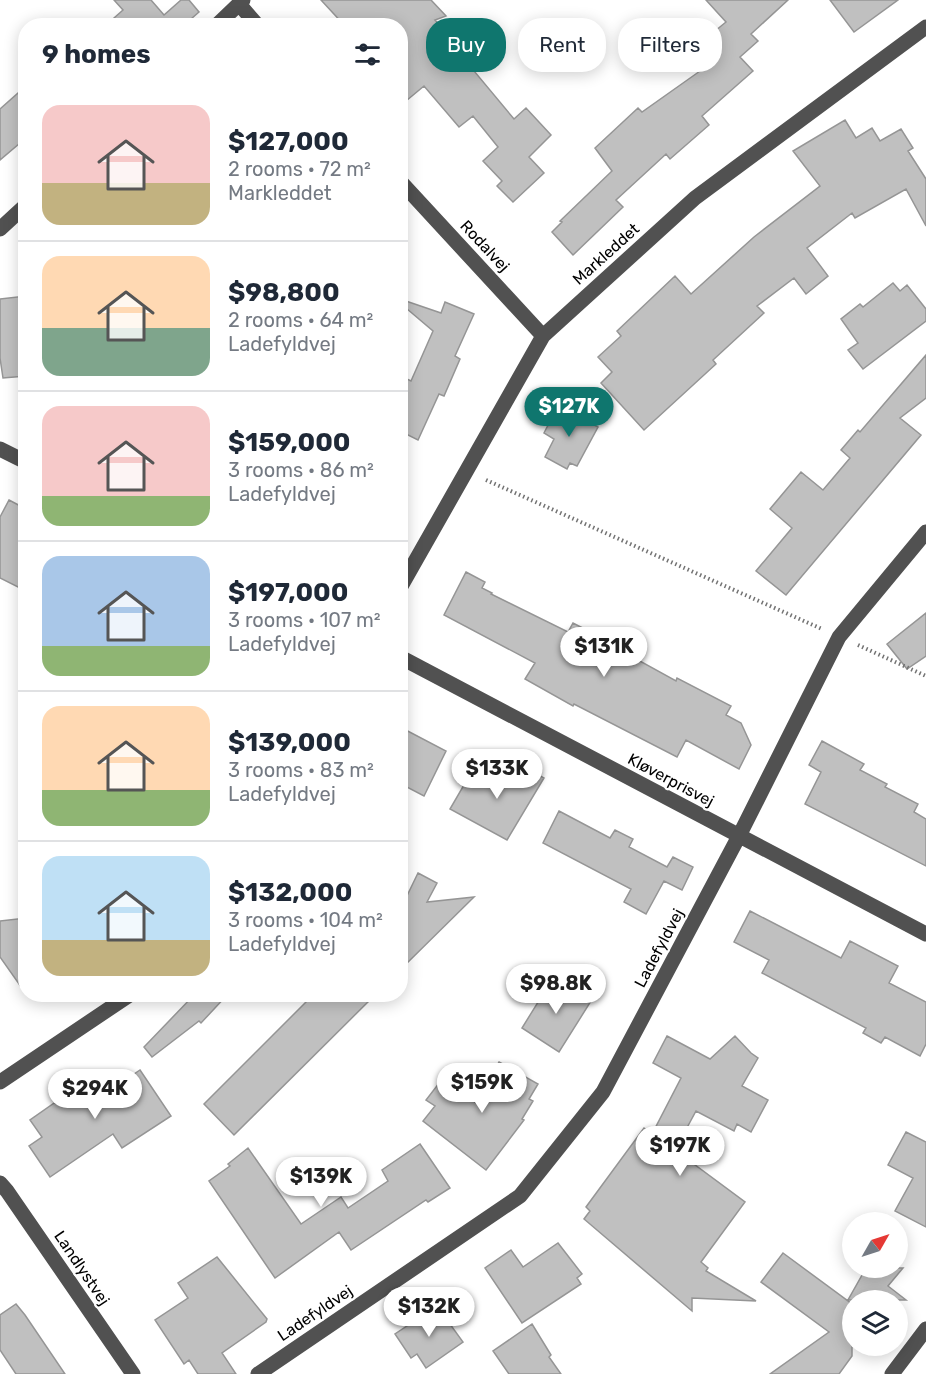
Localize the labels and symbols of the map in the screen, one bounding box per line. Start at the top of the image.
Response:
street label: Rodalvej [456,216,514,276]
street label: Markleddet [569,219,643,289]
pin: $127K [527,387,611,438]
pin: $131K [562,627,646,678]
pin: $133K [455,749,539,800]
street label: Kløverprisvej [625,749,717,811]
street label: Ladefyldvej [630,905,688,991]
pin: $98.8K [507,964,605,1015]
pin: $159K [440,1063,524,1114]
pin: $294K [53,1069,137,1120]
pin: $197K [638,1126,722,1177]
pin: $139K [279,1157,363,1208]
north arrow [842,1212,908,1278]
street label: Landlystvej [50,1227,114,1309]
street label: Ladefyldvej [274,1281,356,1345]
pin: $132K [387,1287,471,1338]

